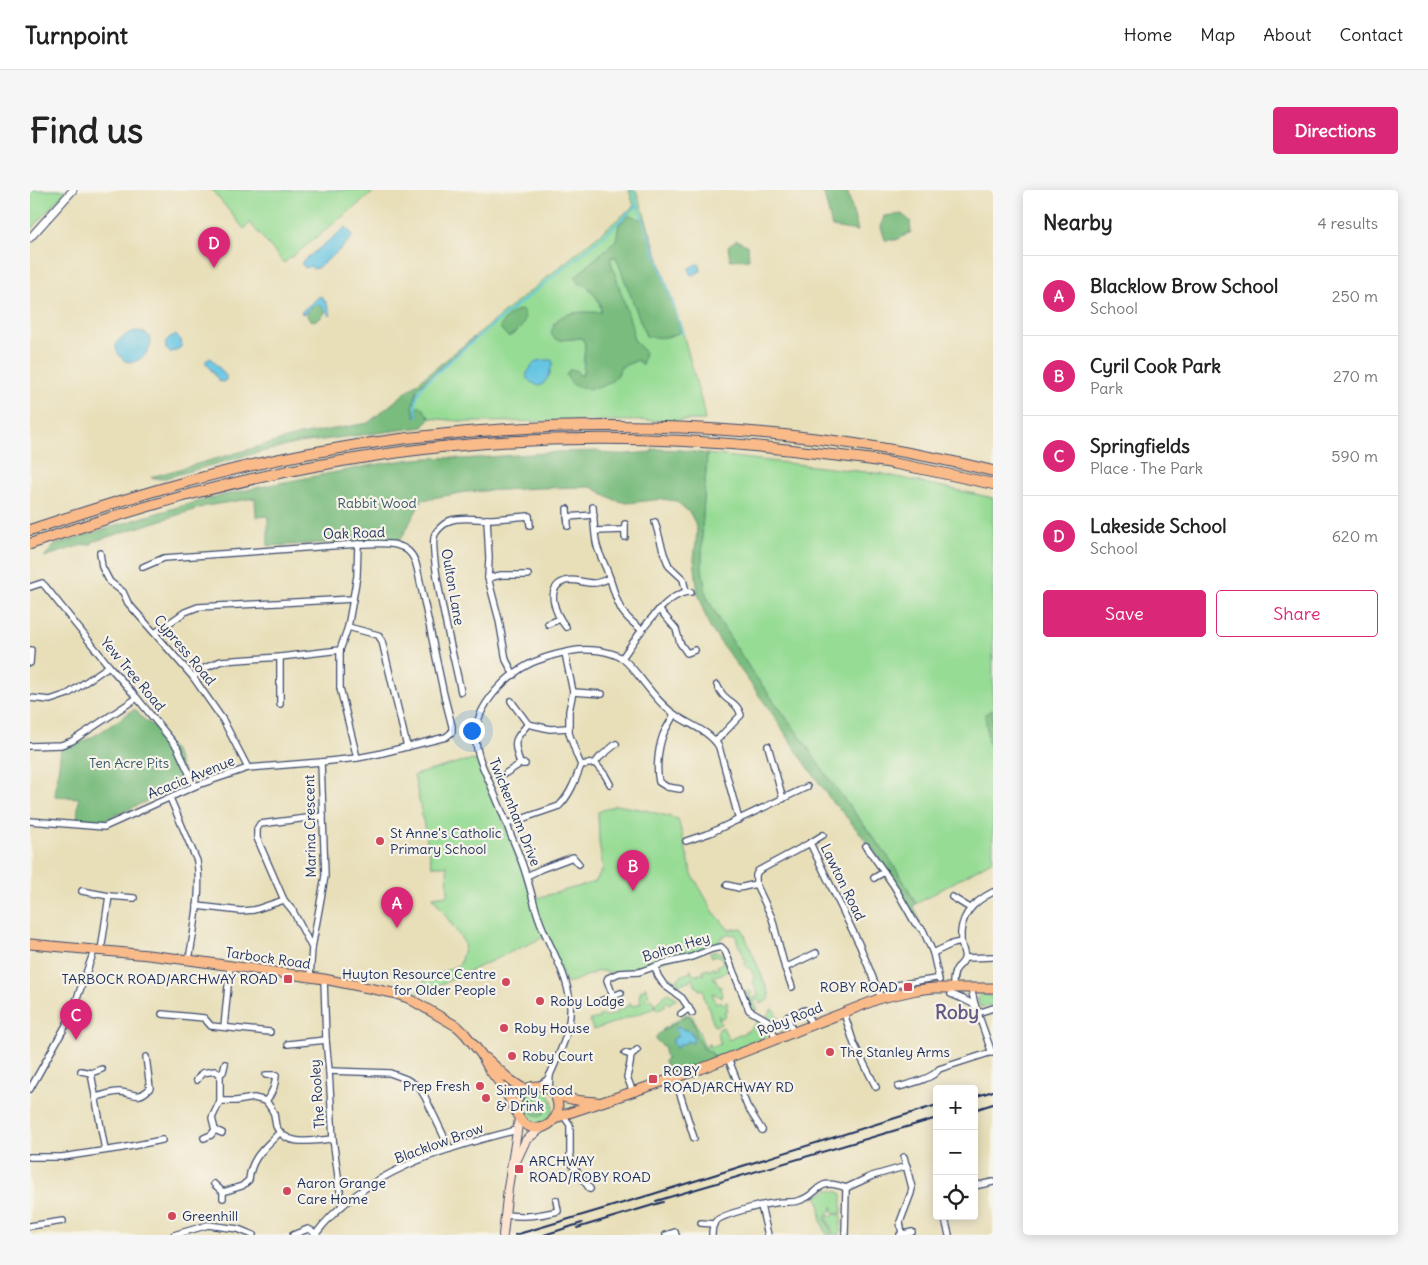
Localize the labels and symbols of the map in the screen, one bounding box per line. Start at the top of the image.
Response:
pin: D [198,227,230,268]
park label: Rabbit Wood [337,494,417,512]
street label: Oak Road [323,523,385,543]
street label: Oulton Lane [437,547,469,627]
street label: Cypress Road [150,611,220,689]
street label: Yew Tree Road [97,633,169,715]
your location [459,718,485,744]
street label: Acacia Avenue [145,751,237,803]
park label: Ten Acre Pits [89,754,169,772]
street label: Twickenham Drive [485,755,545,869]
street label: Marina Crescent [300,774,320,878]
place label: St Anne's Catholic Primary School [390,824,502,858]
marker: St Anne's Catholic Primary School [374,835,386,847]
street label: Lawton Road [817,841,869,923]
pin: B [617,850,649,891]
pin: A [381,887,413,928]
street label: Bolton Hey [640,928,712,966]
street label: Tarbock Road [224,943,312,973]
place label: Huyton Resource Centre for Older People [342,965,496,999]
place label: TARBOCK ROAD/ARCHWAY ROAD [61,970,278,988]
marker: TARBOCK ROAD/ARCHWAY ROAD [282,973,294,985]
marker: Huyton Resource Centre for Older People [500,976,512,988]
place label: ROBY ROAD [820,978,898,996]
marker: ROBY ROAD [902,981,914,993]
place label: Roby Lodge [550,992,625,1010]
marker: Roby Lodge [534,995,546,1007]
street label: Roby Road [755,998,825,1040]
pin: C [60,999,92,1040]
district label: Roby [935,1000,979,1024]
place label: Roby House [514,1019,590,1037]
marker: Roby House [498,1022,510,1034]
place label: The Stanley Arms [840,1043,950,1061]
marker: The Stanley Arms [824,1046,836,1058]
place label: Roby Court [522,1047,593,1065]
marker: Roby Court [506,1050,518,1062]
street label: The Rooley [306,1059,328,1129]
place label: ROBY ROAD/ARCHWAY RD [663,1062,794,1096]
marker: ROBY ROAD/ARCHWAY RD [647,1073,659,1085]
place label: Prep Fresh [403,1077,470,1095]
marker: Prep Fresh [474,1080,486,1092]
place label: Simply Food & Drink [496,1081,573,1115]
marker: Simply Food & Drink [480,1092,492,1104]
street label: Blacklow Brow [392,1119,486,1167]
place label: ARCHWAY ROAD/ROBY ROAD [529,1152,651,1186]
marker: ARCHWAY ROAD/ROBY ROAD [513,1163,525,1175]
place label: Aaron Grange Care Home [297,1174,386,1208]
marker: Aaron Grange Care Home [281,1185,293,1197]
place label: Greenhill [182,1207,238,1225]
marker: Greenhill [166,1210,178,1222]

